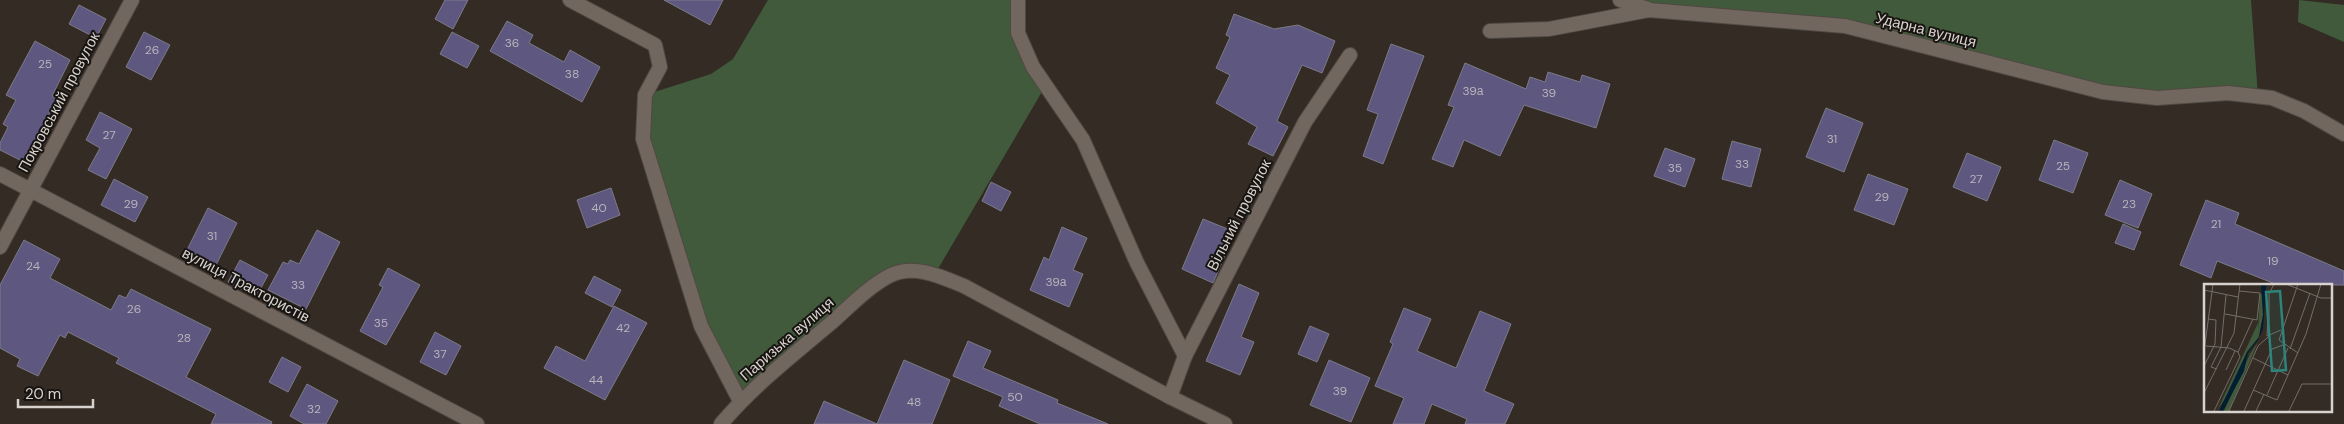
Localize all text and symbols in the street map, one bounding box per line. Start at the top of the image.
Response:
street label: Ударна вулиця [1874,8,1978,52]
street label: Покровський провулок [13,28,105,176]
house number: 36 [505,35,519,51]
house number: 26 [145,42,159,58]
house number: 25 [38,56,52,72]
house number: 38 [565,66,579,82]
house number: 39а [1463,83,1484,99]
house number: 39 [1542,85,1556,101]
house number: 27 [102,127,116,143]
house number: 31 [1827,131,1837,147]
street label: Вільний провулок [1202,156,1276,274]
house number: 33 [1735,156,1749,172]
house number: 25 [2056,158,2070,174]
house number: 35 [1668,160,1682,176]
house number: 27 [1969,171,1983,187]
house number: 29 [1875,189,1889,205]
house number: 29 [124,196,138,212]
house number: 23 [2122,196,2136,212]
house number: 40 [591,200,607,216]
house number: 21 [2211,216,2221,232]
house number: 31 [207,228,217,244]
street label: вулиця Трактористів [179,243,313,327]
house number: 19 [2267,253,2279,269]
house number: 24 [26,258,40,274]
house number: 39а [1046,274,1067,290]
house number: 33 [291,277,305,293]
inset map [2204,284,2332,412]
street label: Паризька вулиця [736,293,838,385]
house number: 26 [127,301,141,317]
house number: 35 [374,315,388,331]
house number: 42 [616,320,630,336]
house number: 28 [177,330,191,346]
house number: 37 [433,346,447,362]
house number: 44 [589,372,603,388]
scale bar [18,376,92,408]
house number: 39 [1333,383,1347,399]
text: 20 m [25,384,61,404]
house number: 50 [1007,389,1023,405]
house number: 48 [907,394,921,410]
house number: 32 [307,401,321,417]

